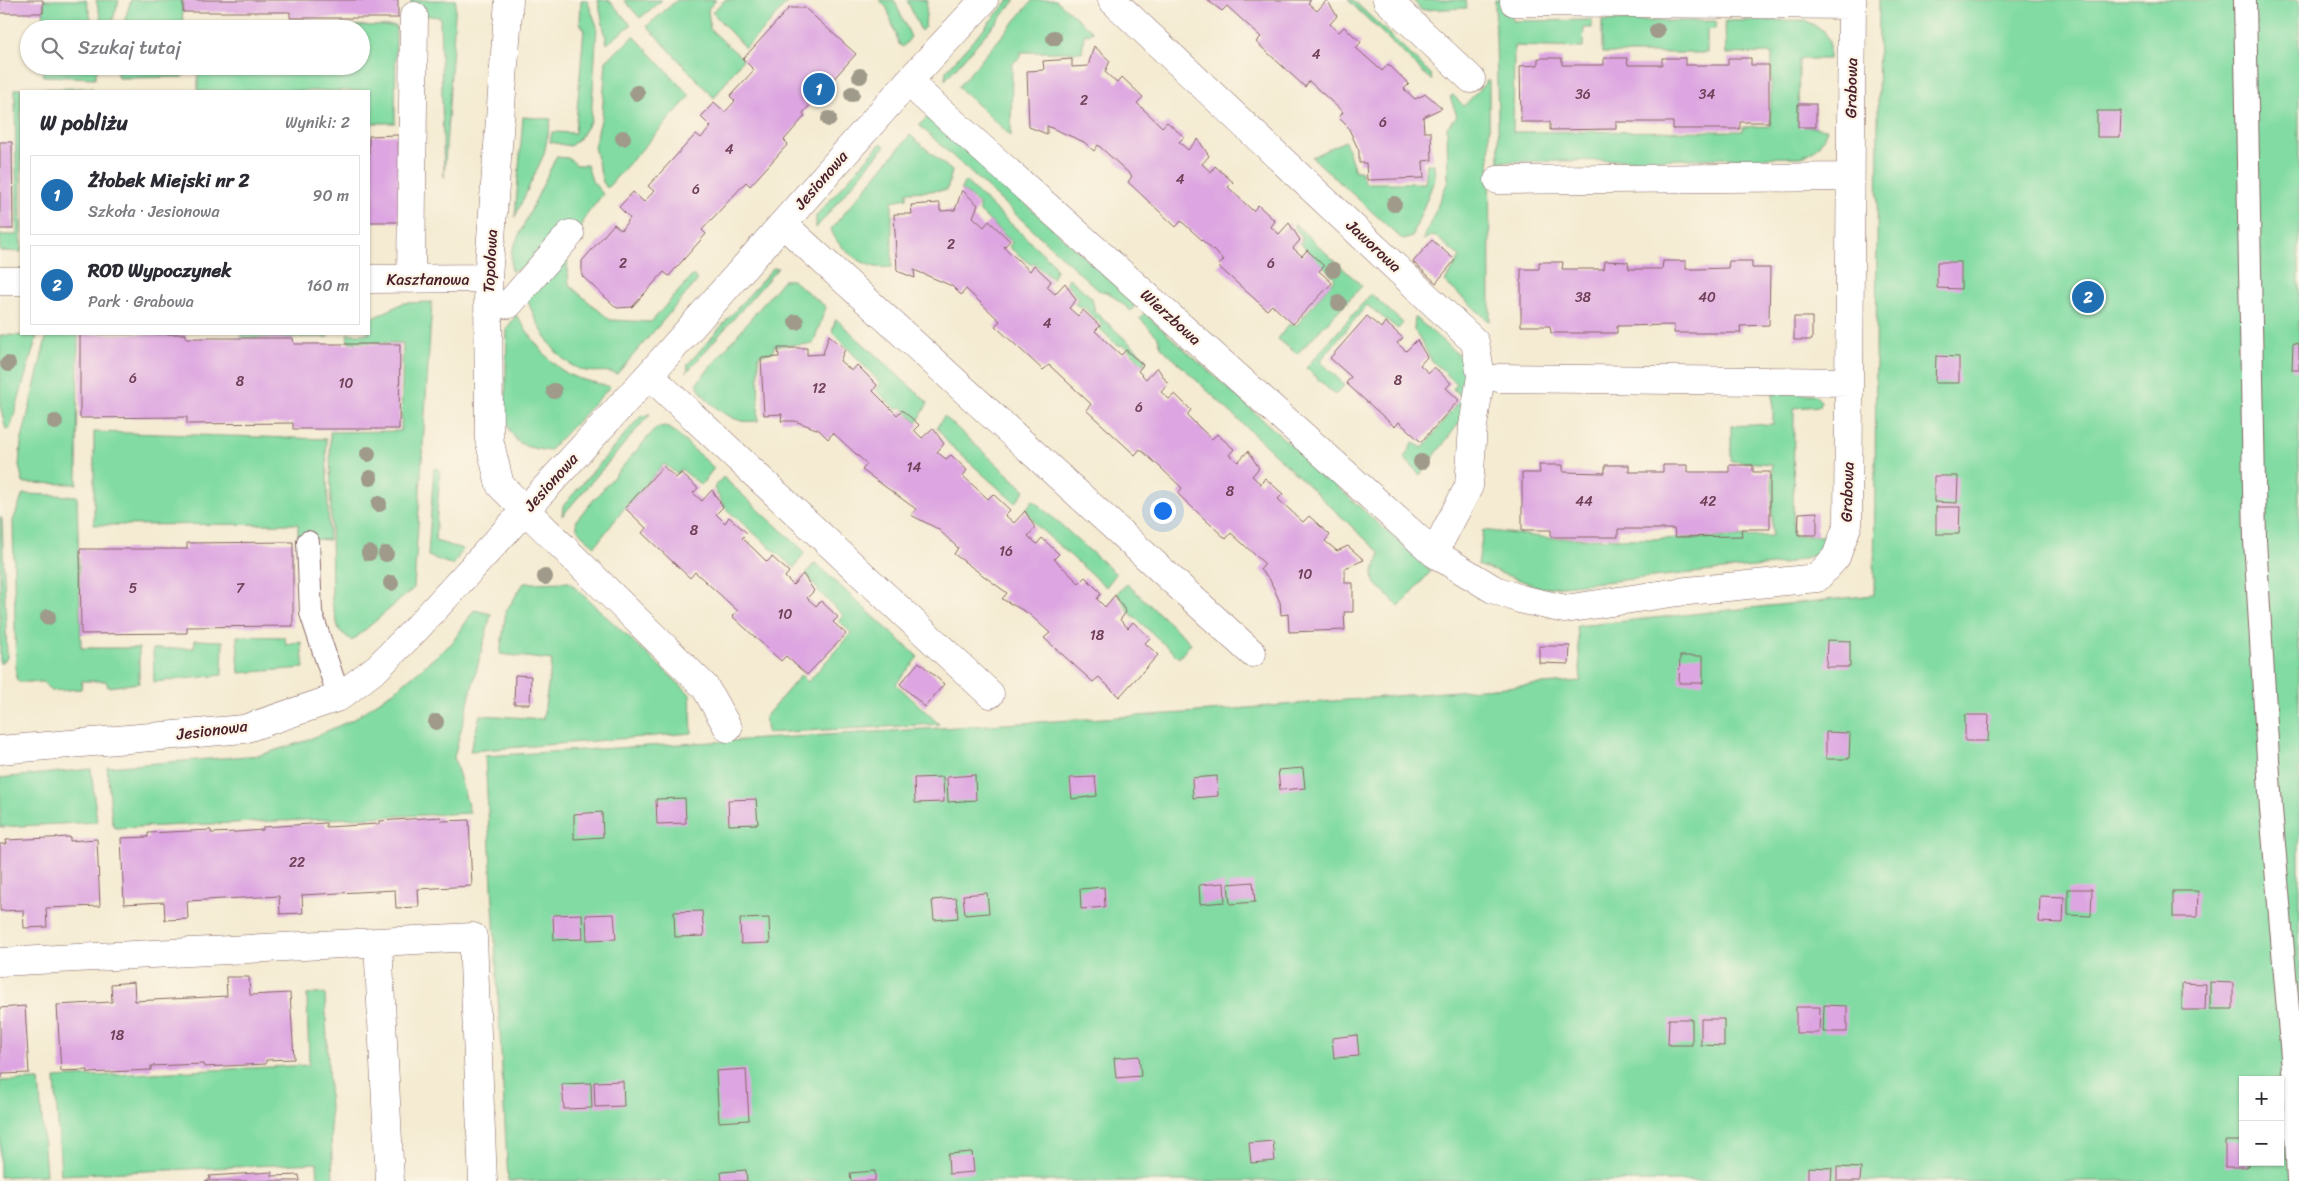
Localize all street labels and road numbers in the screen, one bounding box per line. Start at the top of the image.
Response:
street label: Grabowa [1836,58,1866,118]
street label: Jesionowa [786,143,856,217]
street label: Jaworowa [1338,211,1409,280]
street label: Topolowa [474,228,506,294]
street label: Kasztanowa [387,265,469,294]
street label: Wierzbowa [1134,281,1208,353]
street label: Jesionowa [516,445,586,519]
street label: Grabowa [1831,461,1863,523]
street label: Jesionowa [174,711,250,749]

